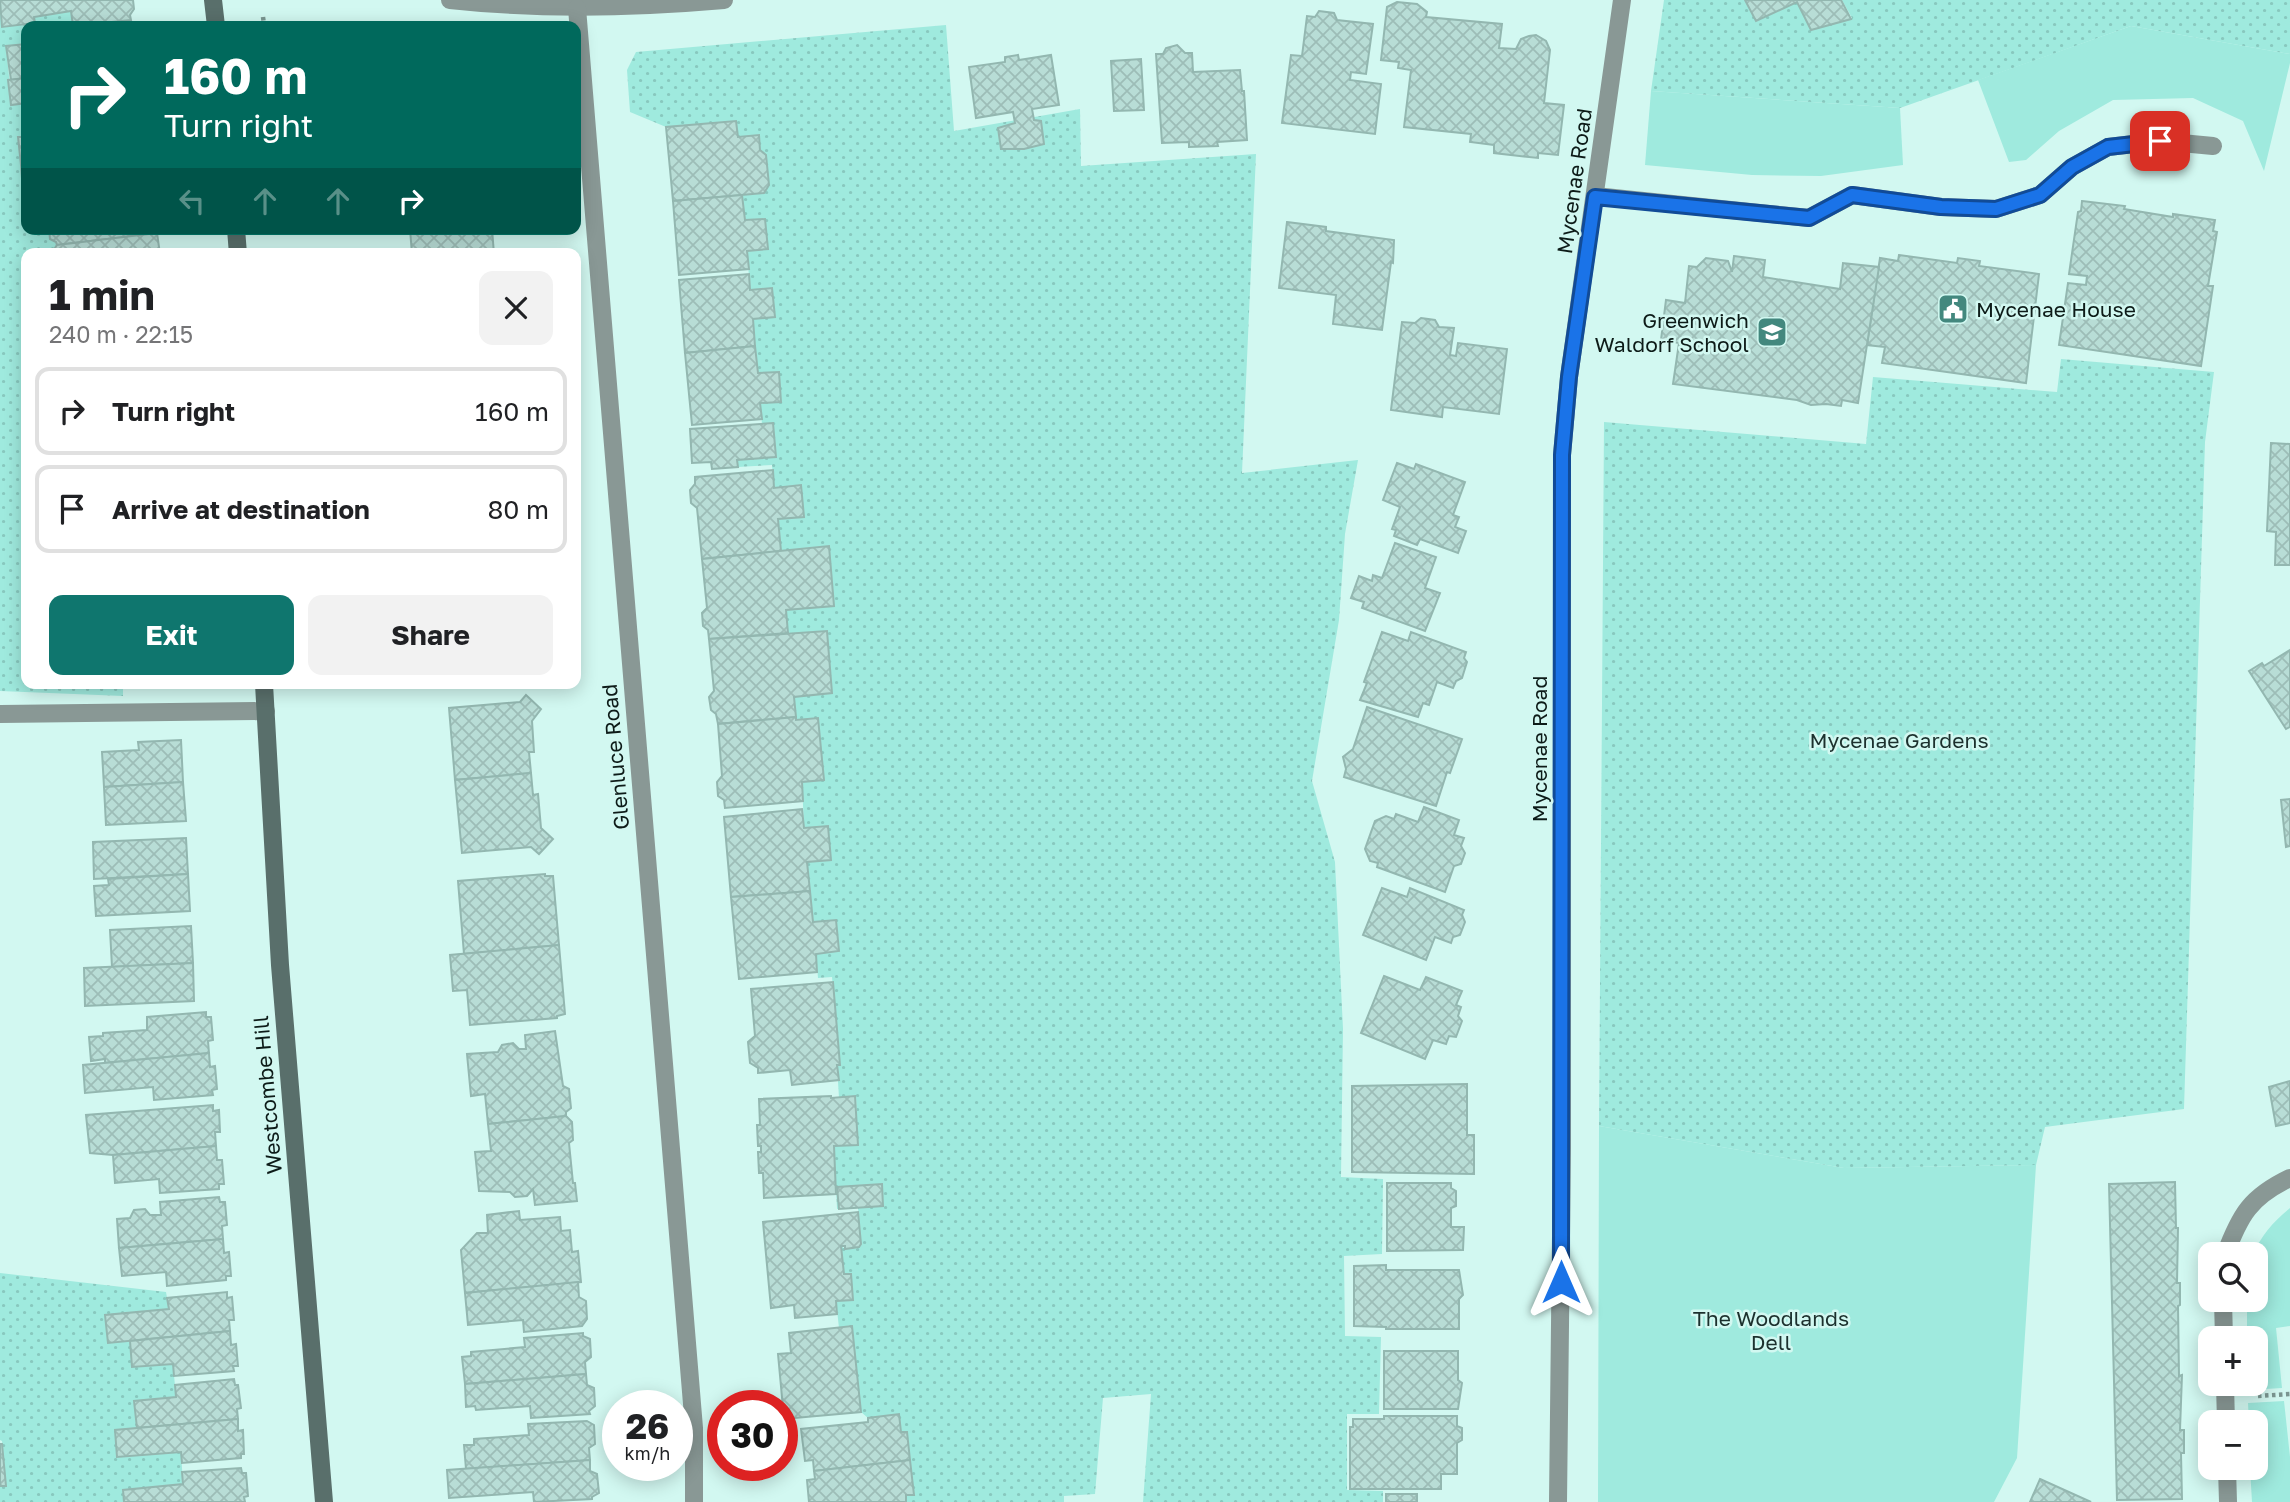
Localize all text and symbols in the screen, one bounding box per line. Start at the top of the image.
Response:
text: 160 m [164,46,307,105]
icon: right [49,49,140,140]
text: Turn right [164,106,313,144]
street label: Mycenae Road [1551,107,1597,255]
pin [2130,111,2190,171]
icon: arrive [2141,122,2179,160]
icon: left [173,182,211,220]
icon: ahead [246,182,284,220]
icon: ahead [319,182,357,220]
icon: right [392,182,430,220]
text: 1 min [49,269,155,319]
button: close [479,271,553,345]
public building icon: Mycenae House [1936,292,1970,326]
place label: Mycenae House [1976,296,2136,322]
place label: Greenwich Waldorf School [1595,307,1749,357]
school or university icon: Greenwich Waldorf School [1755,315,1789,349]
text: 240 m · 22:15 [49,320,193,348]
icon: right [53,392,91,430]
text: Turn right [112,396,235,427]
text: 160 m [475,396,549,427]
icon: arrive [53,490,91,528]
text: Arrive at destination [112,494,370,525]
text: 80 m [488,494,549,525]
button: Exit [49,595,294,675]
button: Share [308,595,553,675]
street label: Mycenae Road [1526,676,1552,822]
street label: Glenluce Road [596,683,634,831]
park label: Mycenae Gardens [1809,727,1989,753]
street label: Westcombe Hill [247,1015,287,1175]
map controls [2198,1242,2268,1480]
button: search [2198,1242,2268,1312]
position arrow [1524,1245,1598,1319]
park label: The Woodlands Dell [1693,1305,1849,1355]
button: + [2198,1326,2268,1396]
speed limit sign: 30 [707,1390,798,1481]
text: 26 [626,1405,669,1447]
button: − [2198,1410,2268,1480]
text: km/h [625,1442,670,1464]

